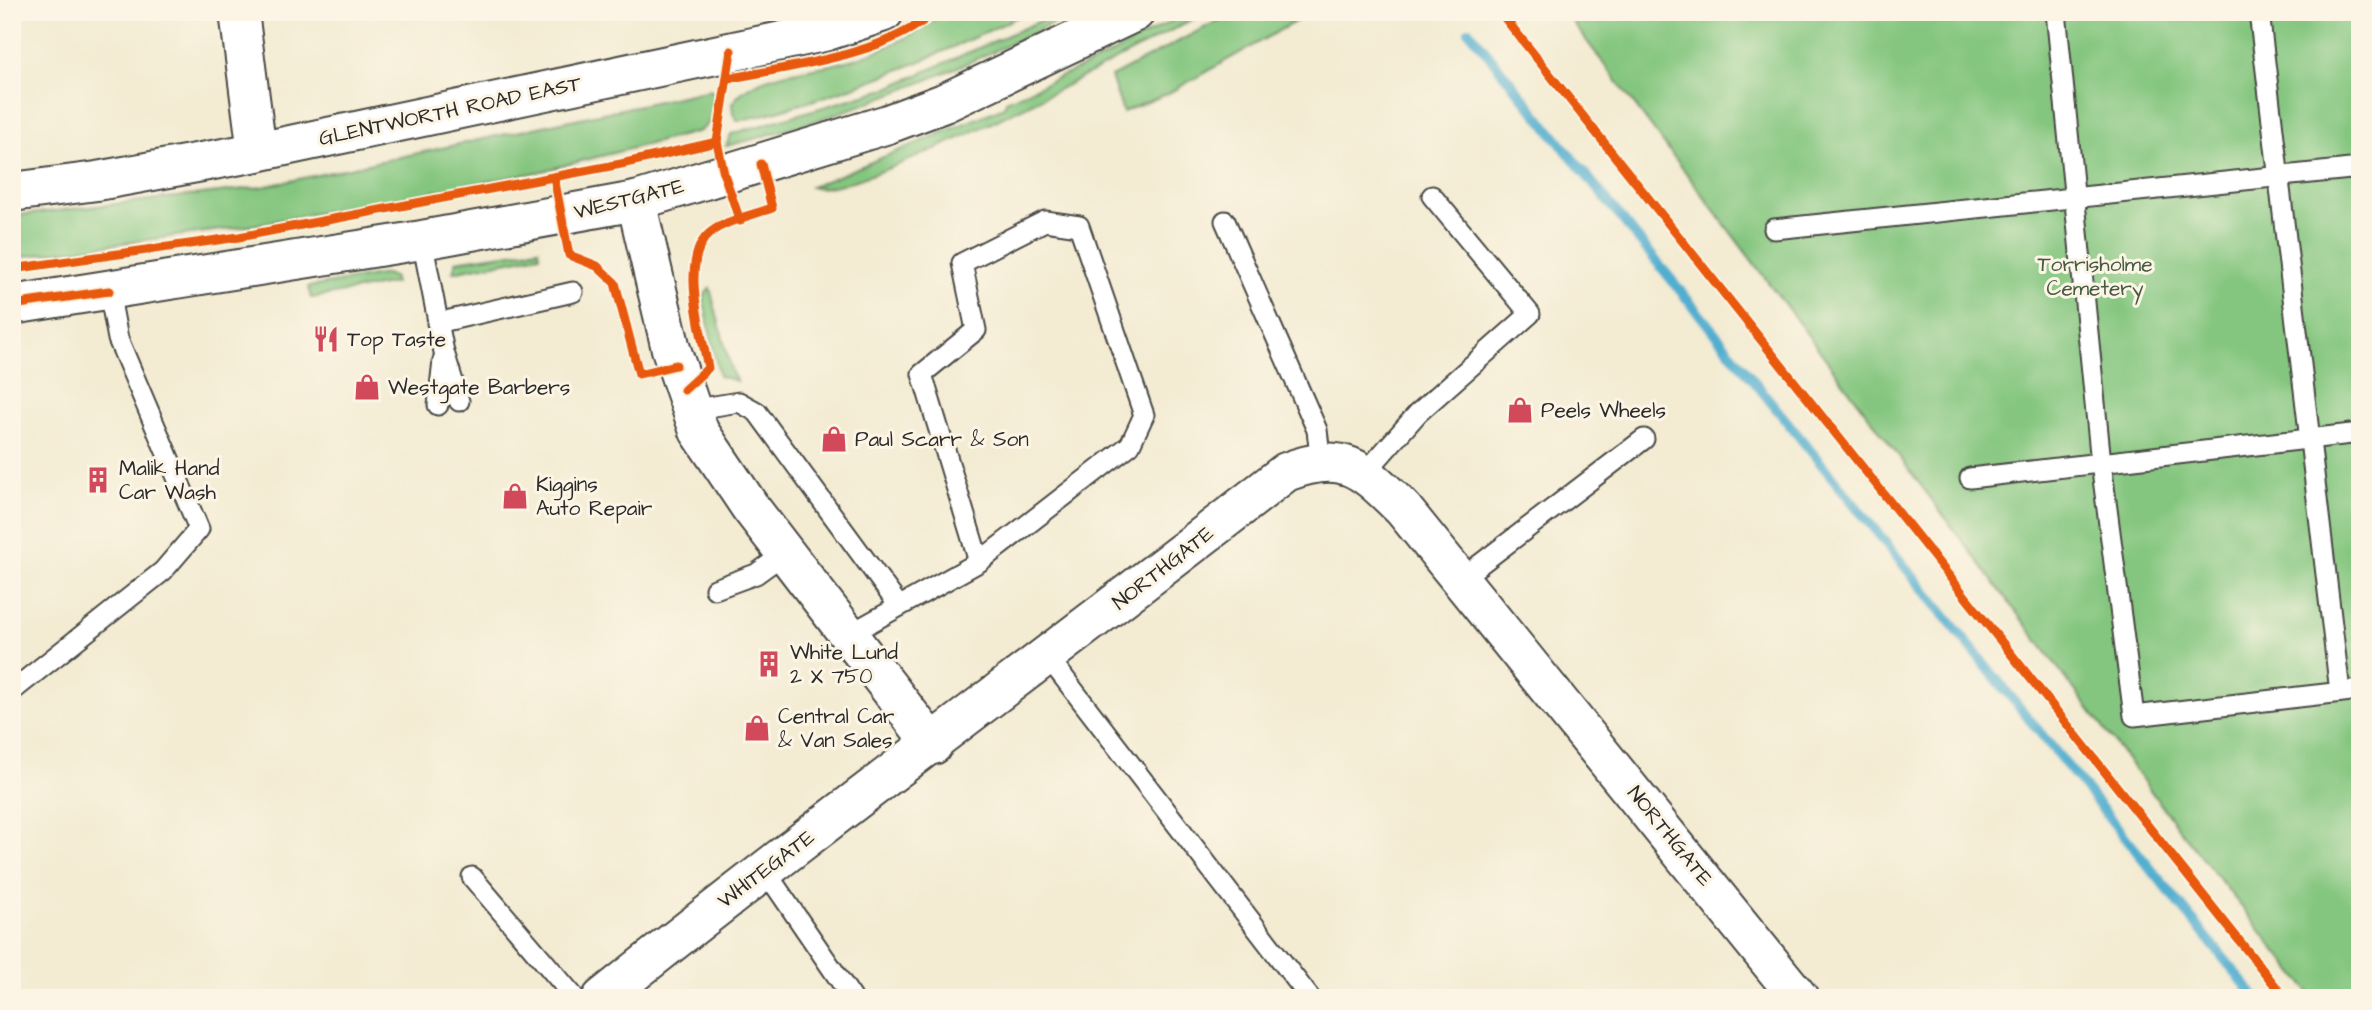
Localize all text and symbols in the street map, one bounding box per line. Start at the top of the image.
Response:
street label: GLENTWORTH ROAD EAST [316,69,585,153]
street label: WESTGATE [571,171,688,227]
park label: Torrisholme Cemetery [2037,250,2153,305]
restaurant icon: Top Taste [311,324,341,354]
place label: Top Taste [347,325,446,355]
shop icon: Westgate Barbers [352,372,382,402]
place label: Westgate Barbers [388,373,570,404]
shop icon: Peels Wheels [1505,395,1535,425]
place label: Peels Wheels [1541,396,1666,425]
shop icon: Paul Scarr & Son [819,424,849,454]
place label: Paul Scarr & Son [855,425,1029,454]
place label: Malik Hand Car Wash [119,454,220,507]
building icon: Malik Hand Car Wash [83,465,113,495]
place label: Kiggins Auto Repair [536,470,653,524]
shop icon: Kiggins Auto Repair [500,481,530,511]
street label: NORTHGATE [1106,519,1220,617]
place label: White Lund 2 X 750 [790,638,898,691]
building icon: White Lund 2 X 750 [754,649,784,679]
place label: Central Car & Van Sales [778,702,895,755]
shop icon: Central Car & Van Sales [742,713,772,743]
street label: NORTHGATE [1620,780,1720,893]
street label: WHITEGATE [711,823,821,915]

